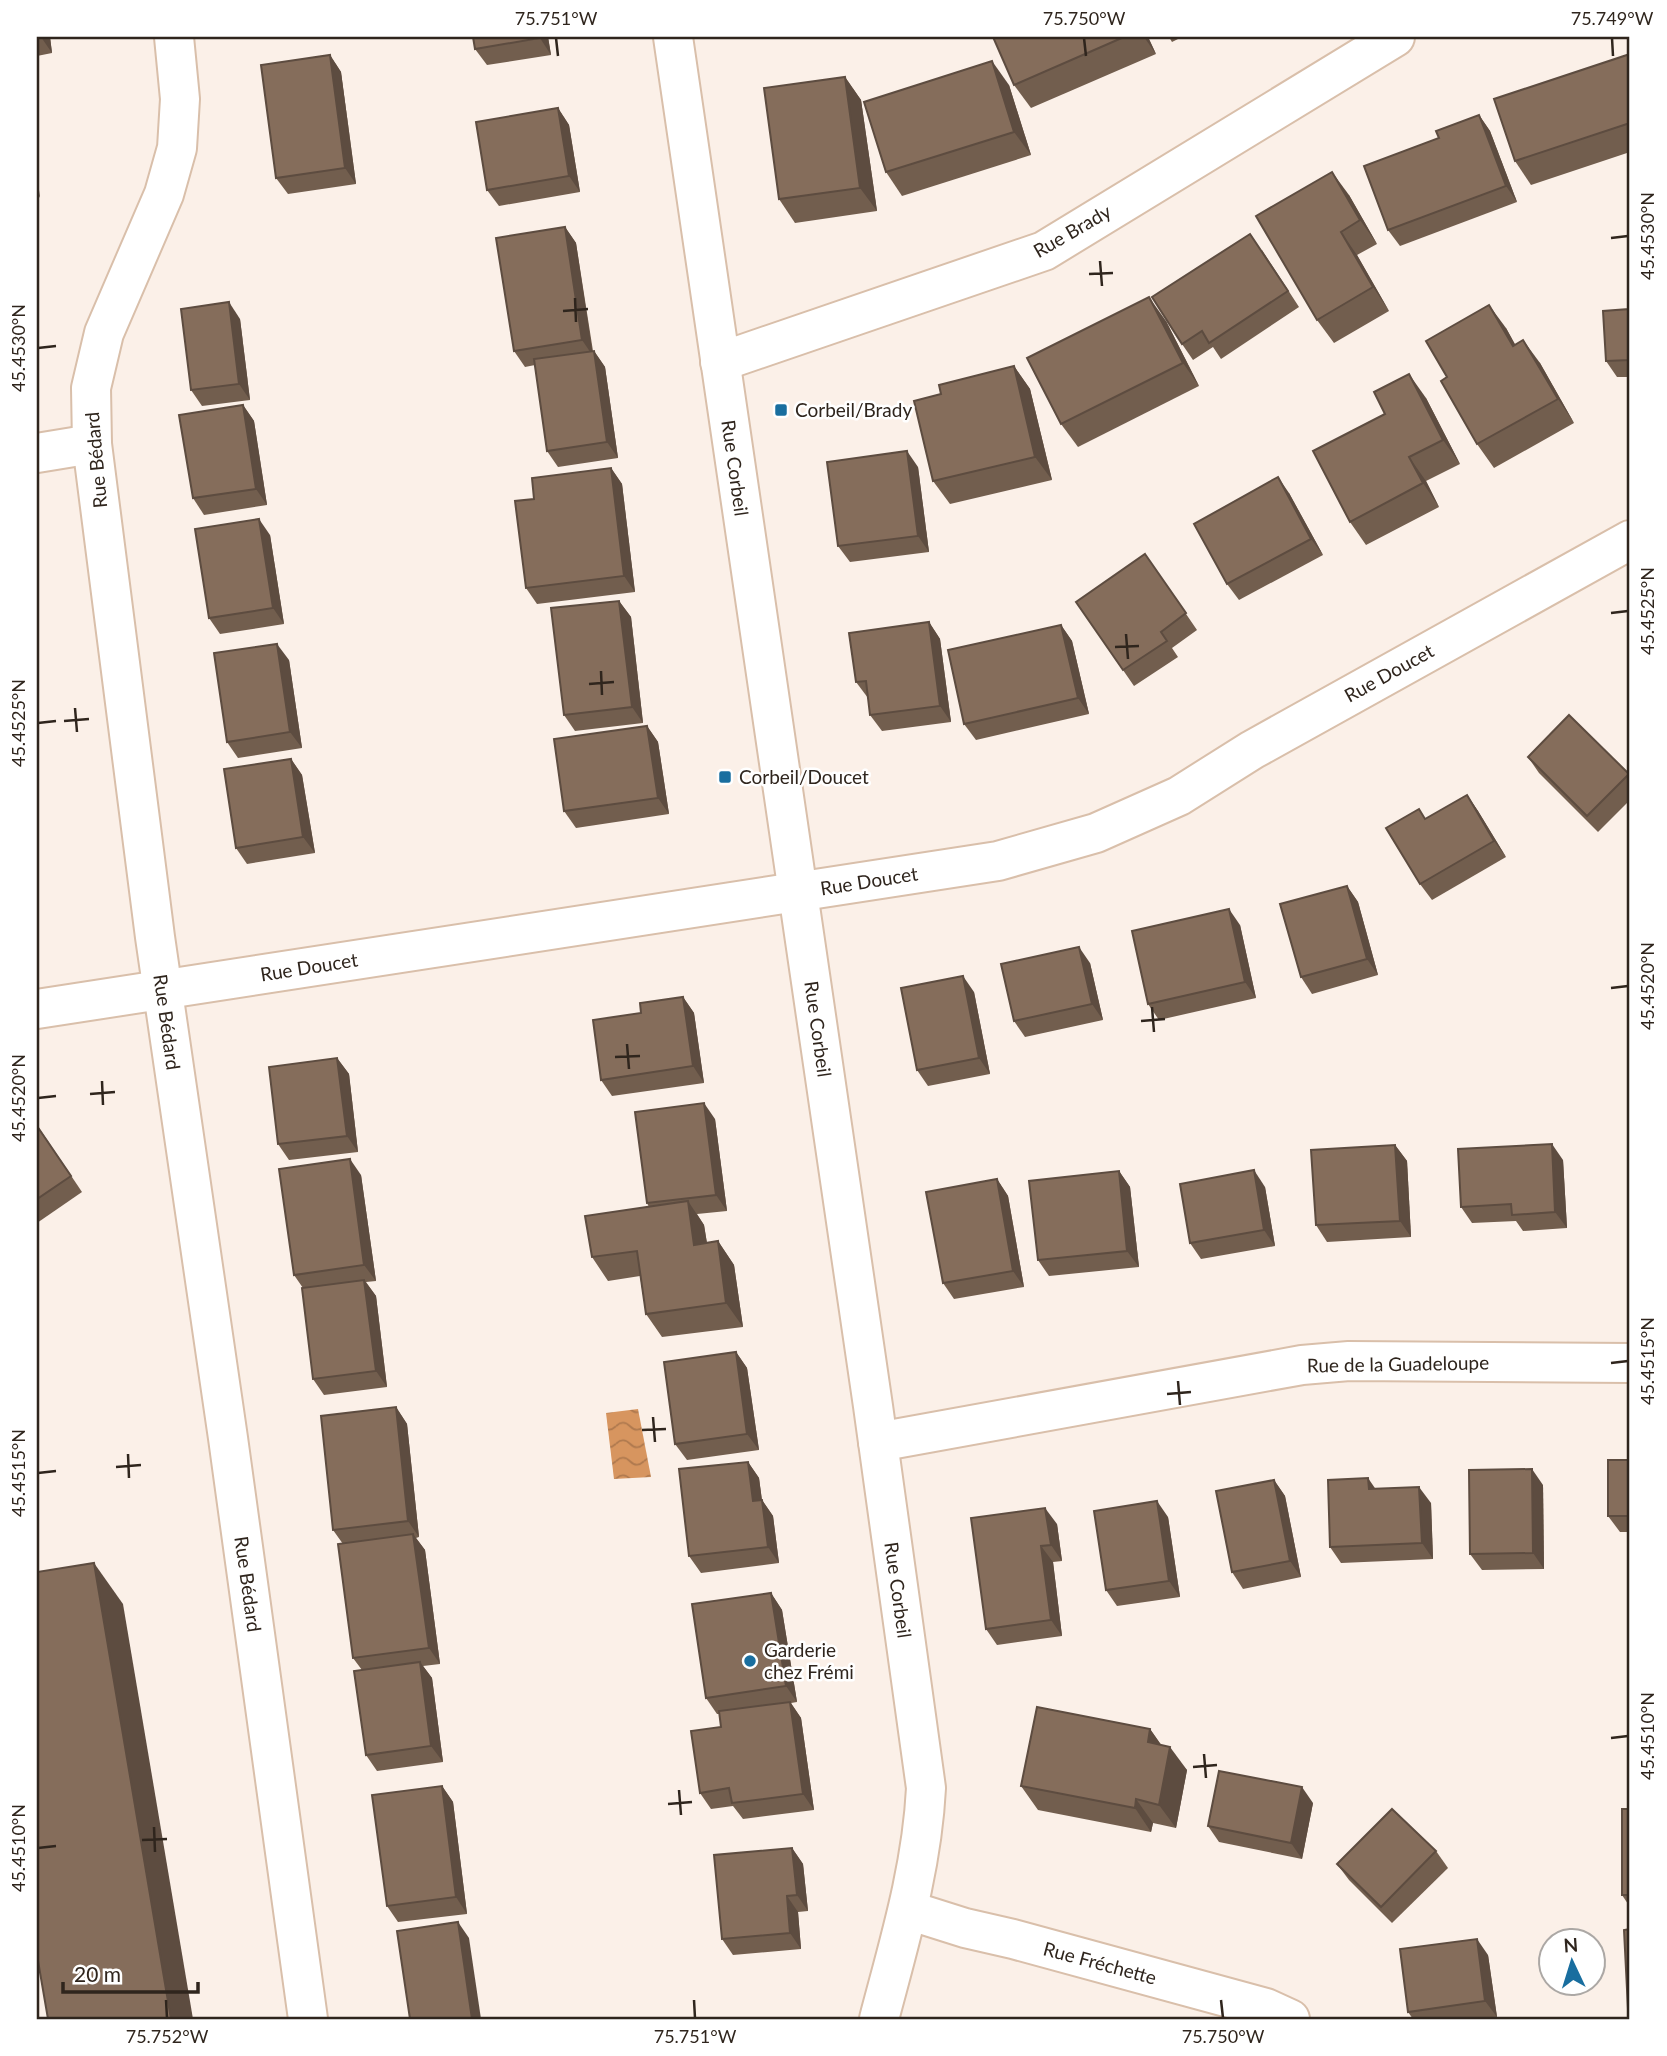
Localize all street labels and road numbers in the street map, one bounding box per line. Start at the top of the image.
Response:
street label: Rue Brady [1029,199,1115,262]
street label: Rue Bédard [80,411,111,509]
street label: Rue Corbeil [717,418,754,518]
street label: Rue Doucet [1340,639,1438,706]
street label: Rue Doucet [819,861,919,900]
street label: Rue Doucet [259,947,359,986]
street label: Rue Bédard [149,973,186,1071]
street label: Rue Corbeil [800,979,837,1079]
street label: Rue de la Guadeloupe [1307,1350,1489,1377]
street label: Rue Bédard [230,1535,267,1633]
street label: Rue Corbeil [880,1540,917,1640]
street label: Rue Fréchette [1041,1936,1159,1989]

